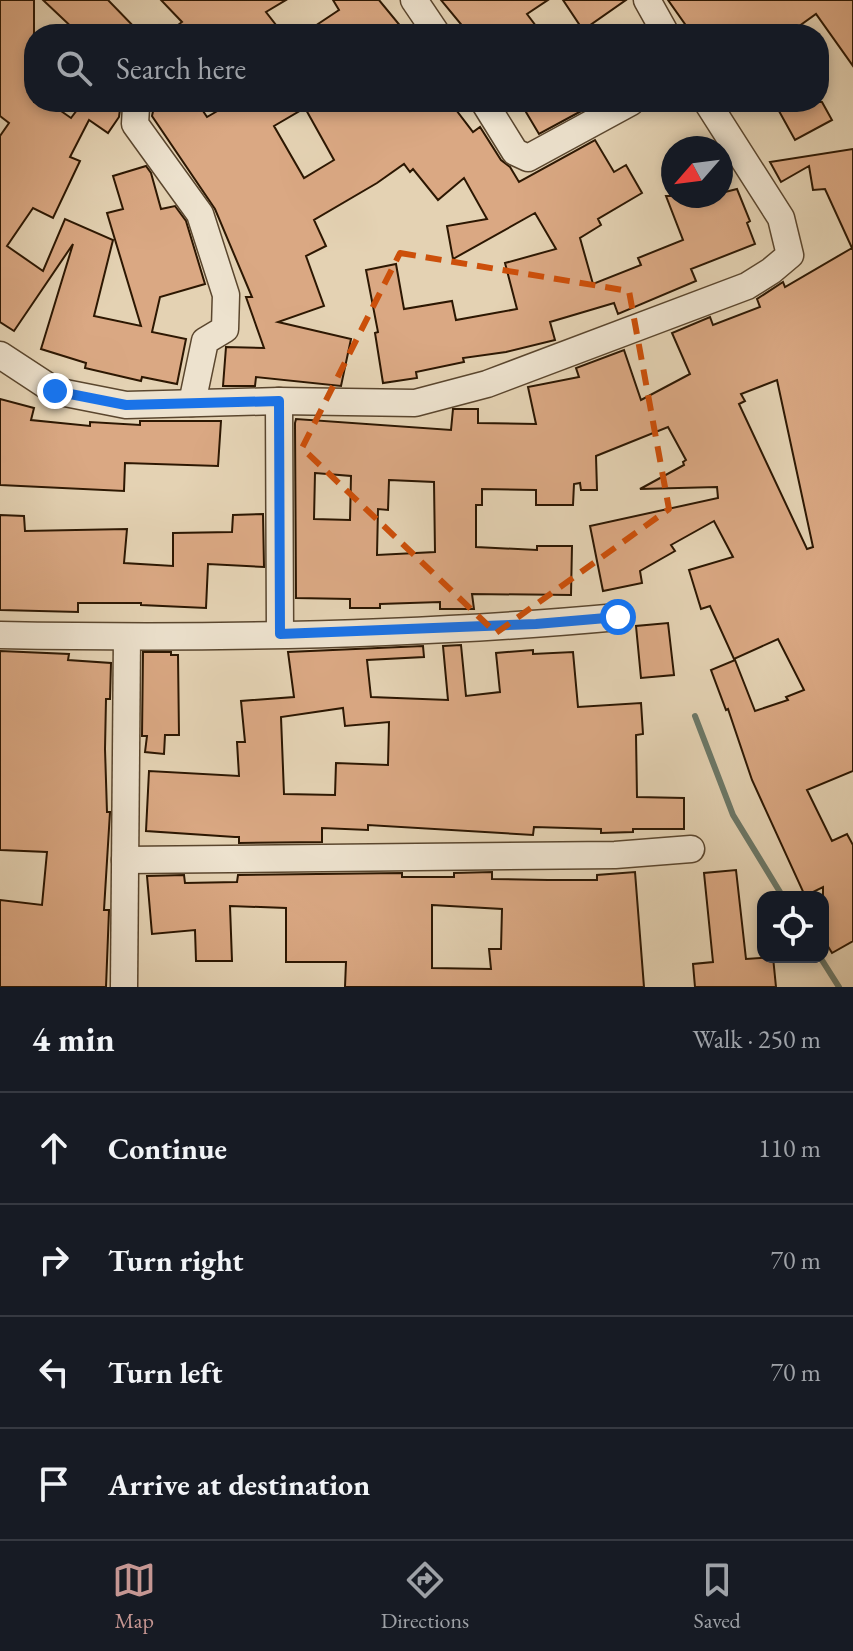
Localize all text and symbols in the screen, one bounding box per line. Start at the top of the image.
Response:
search box [24,24,829,112]
icon: search [52,46,96,90]
text: Search here [116,49,246,88]
north arrow [661,136,733,208]
route end [37,373,73,409]
route start [600,599,636,635]
map controls [757,891,829,963]
button: locate [757,891,829,963]
text: 4 min [32,1017,115,1061]
text: Walk · 250 m [693,1022,821,1056]
icon: ahead [32,1126,76,1170]
text: Continue [108,1129,227,1168]
text: 110 m [758,1131,821,1165]
icon: right [32,1238,76,1282]
text: Turn right [108,1241,244,1280]
text: 70 m [771,1243,821,1277]
icon: left [32,1350,76,1394]
text: Turn left [108,1353,222,1392]
text: 70 m [771,1355,821,1389]
icon: arrive [32,1462,76,1506]
text: Arrive at destination [108,1465,370,1504]
tab: Map [112,1558,156,1635]
tab: Directions [381,1558,469,1635]
tab: Saved [694,1558,741,1635]

